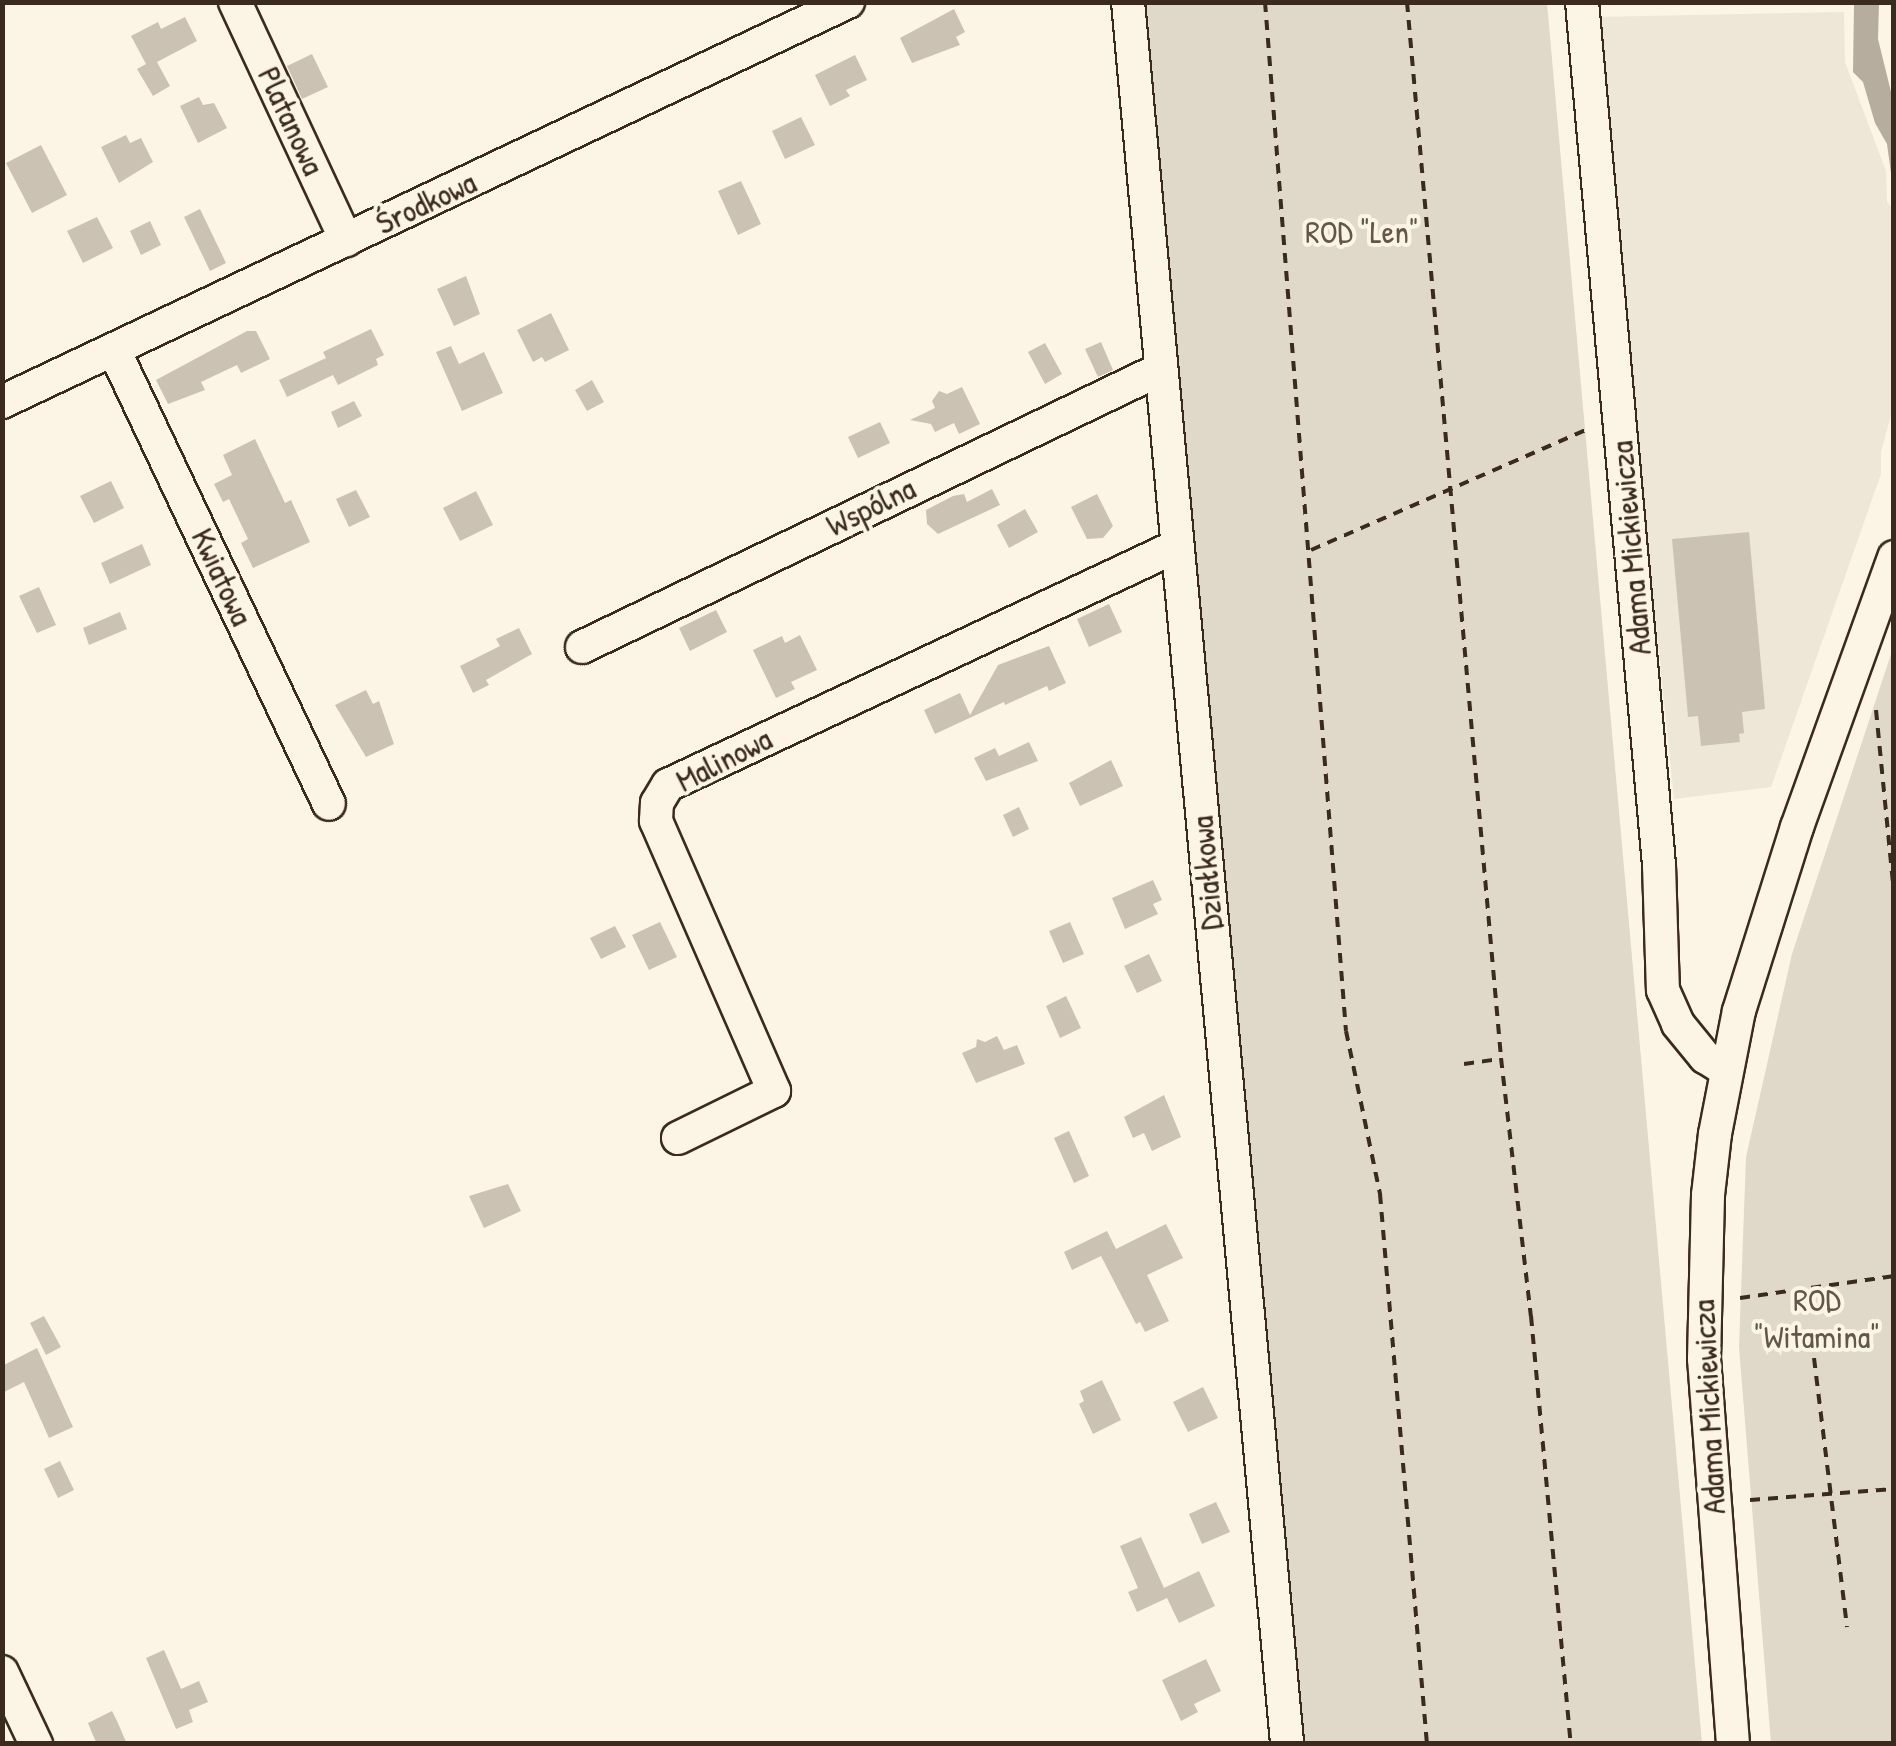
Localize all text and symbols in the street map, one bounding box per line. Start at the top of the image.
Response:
street label: Platanowa [249,61,333,181]
street label: Środkowa [370,163,482,243]
park label: ROD "Len" [1305,213,1419,251]
street label: Adama Mickiewicza [1603,439,1659,657]
street label: Wspólna [820,469,922,545]
street label: Kwiatowa [183,522,261,632]
street label: Malinowa [670,720,778,800]
street label: Działkowa [1183,814,1231,932]
park label: ROD "Witamina" [1754,1282,1880,1357]
street label: Adama Mickiewicza [1684,1299,1734,1515]

